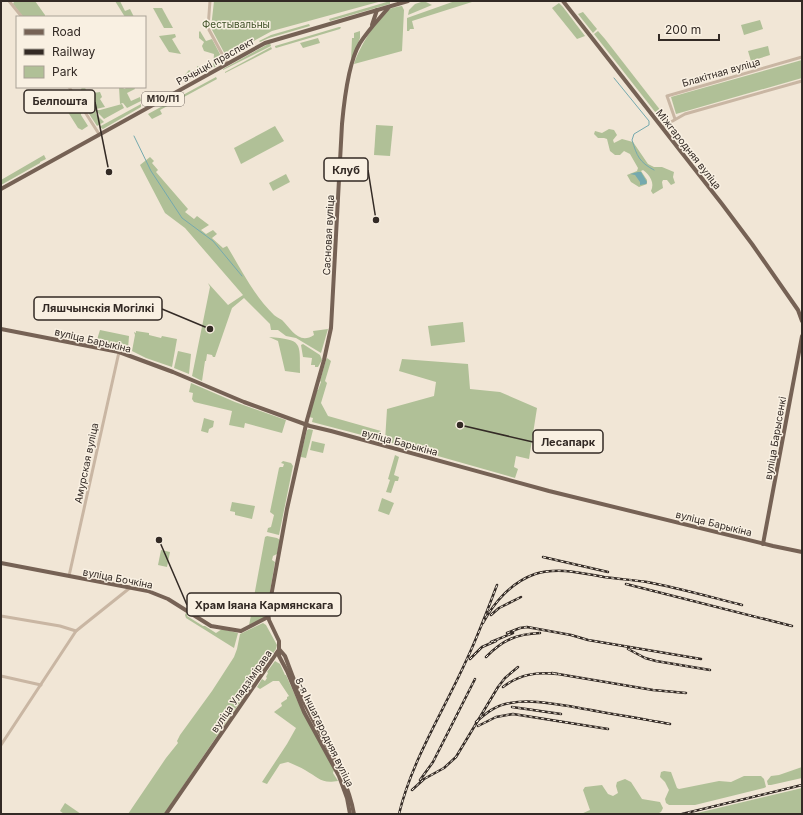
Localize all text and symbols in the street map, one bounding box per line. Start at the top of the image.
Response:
legend [16,16,146,88]
scale bar [659,16,719,42]
park label: Фестывальны [202,18,270,30]
text: 200 m [665,22,701,37]
text: Road [52,24,81,39]
street label: Рэчыцкі праспект [174,34,256,87]
text: Railway [52,44,96,59]
street label: Блакітная вуліца [680,55,762,89]
text: Park [52,64,78,79]
callout: Белпошта [24,90,95,113]
road number: М10/П1 [142,92,184,106]
text: Белпошта [32,94,88,108]
street label: Міжгародняя вуліца [654,107,724,191]
callout: Клуб [324,158,368,181]
text: Клуб [332,163,360,177]
street label: Сасновая вуліца [320,194,336,276]
callout: Ляшчынскія Могілкі [34,297,162,320]
text: Ляшчынскія Могілкі [42,301,154,315]
street label: вуліца Барыкіна [53,325,133,355]
street label: вуліца Барысенкі [762,395,788,481]
street label: Амурская вуліца [72,422,100,504]
street label: вуліца Барыкіна [361,426,439,458]
callout: Лесапарк [533,430,603,453]
text: Лесапарк [541,435,596,449]
street label: вуліца Барыкіна [675,508,753,538]
street label: вуліца Бочкіна [82,565,154,591]
callout: Храм Іяана Кармянскага [187,593,341,616]
text: Храм Іяана Кармянскага [195,598,333,612]
street label: вуліца Уладзімірава [208,647,274,735]
street label: 8-я Іншагародняя вуліца [293,675,357,789]

